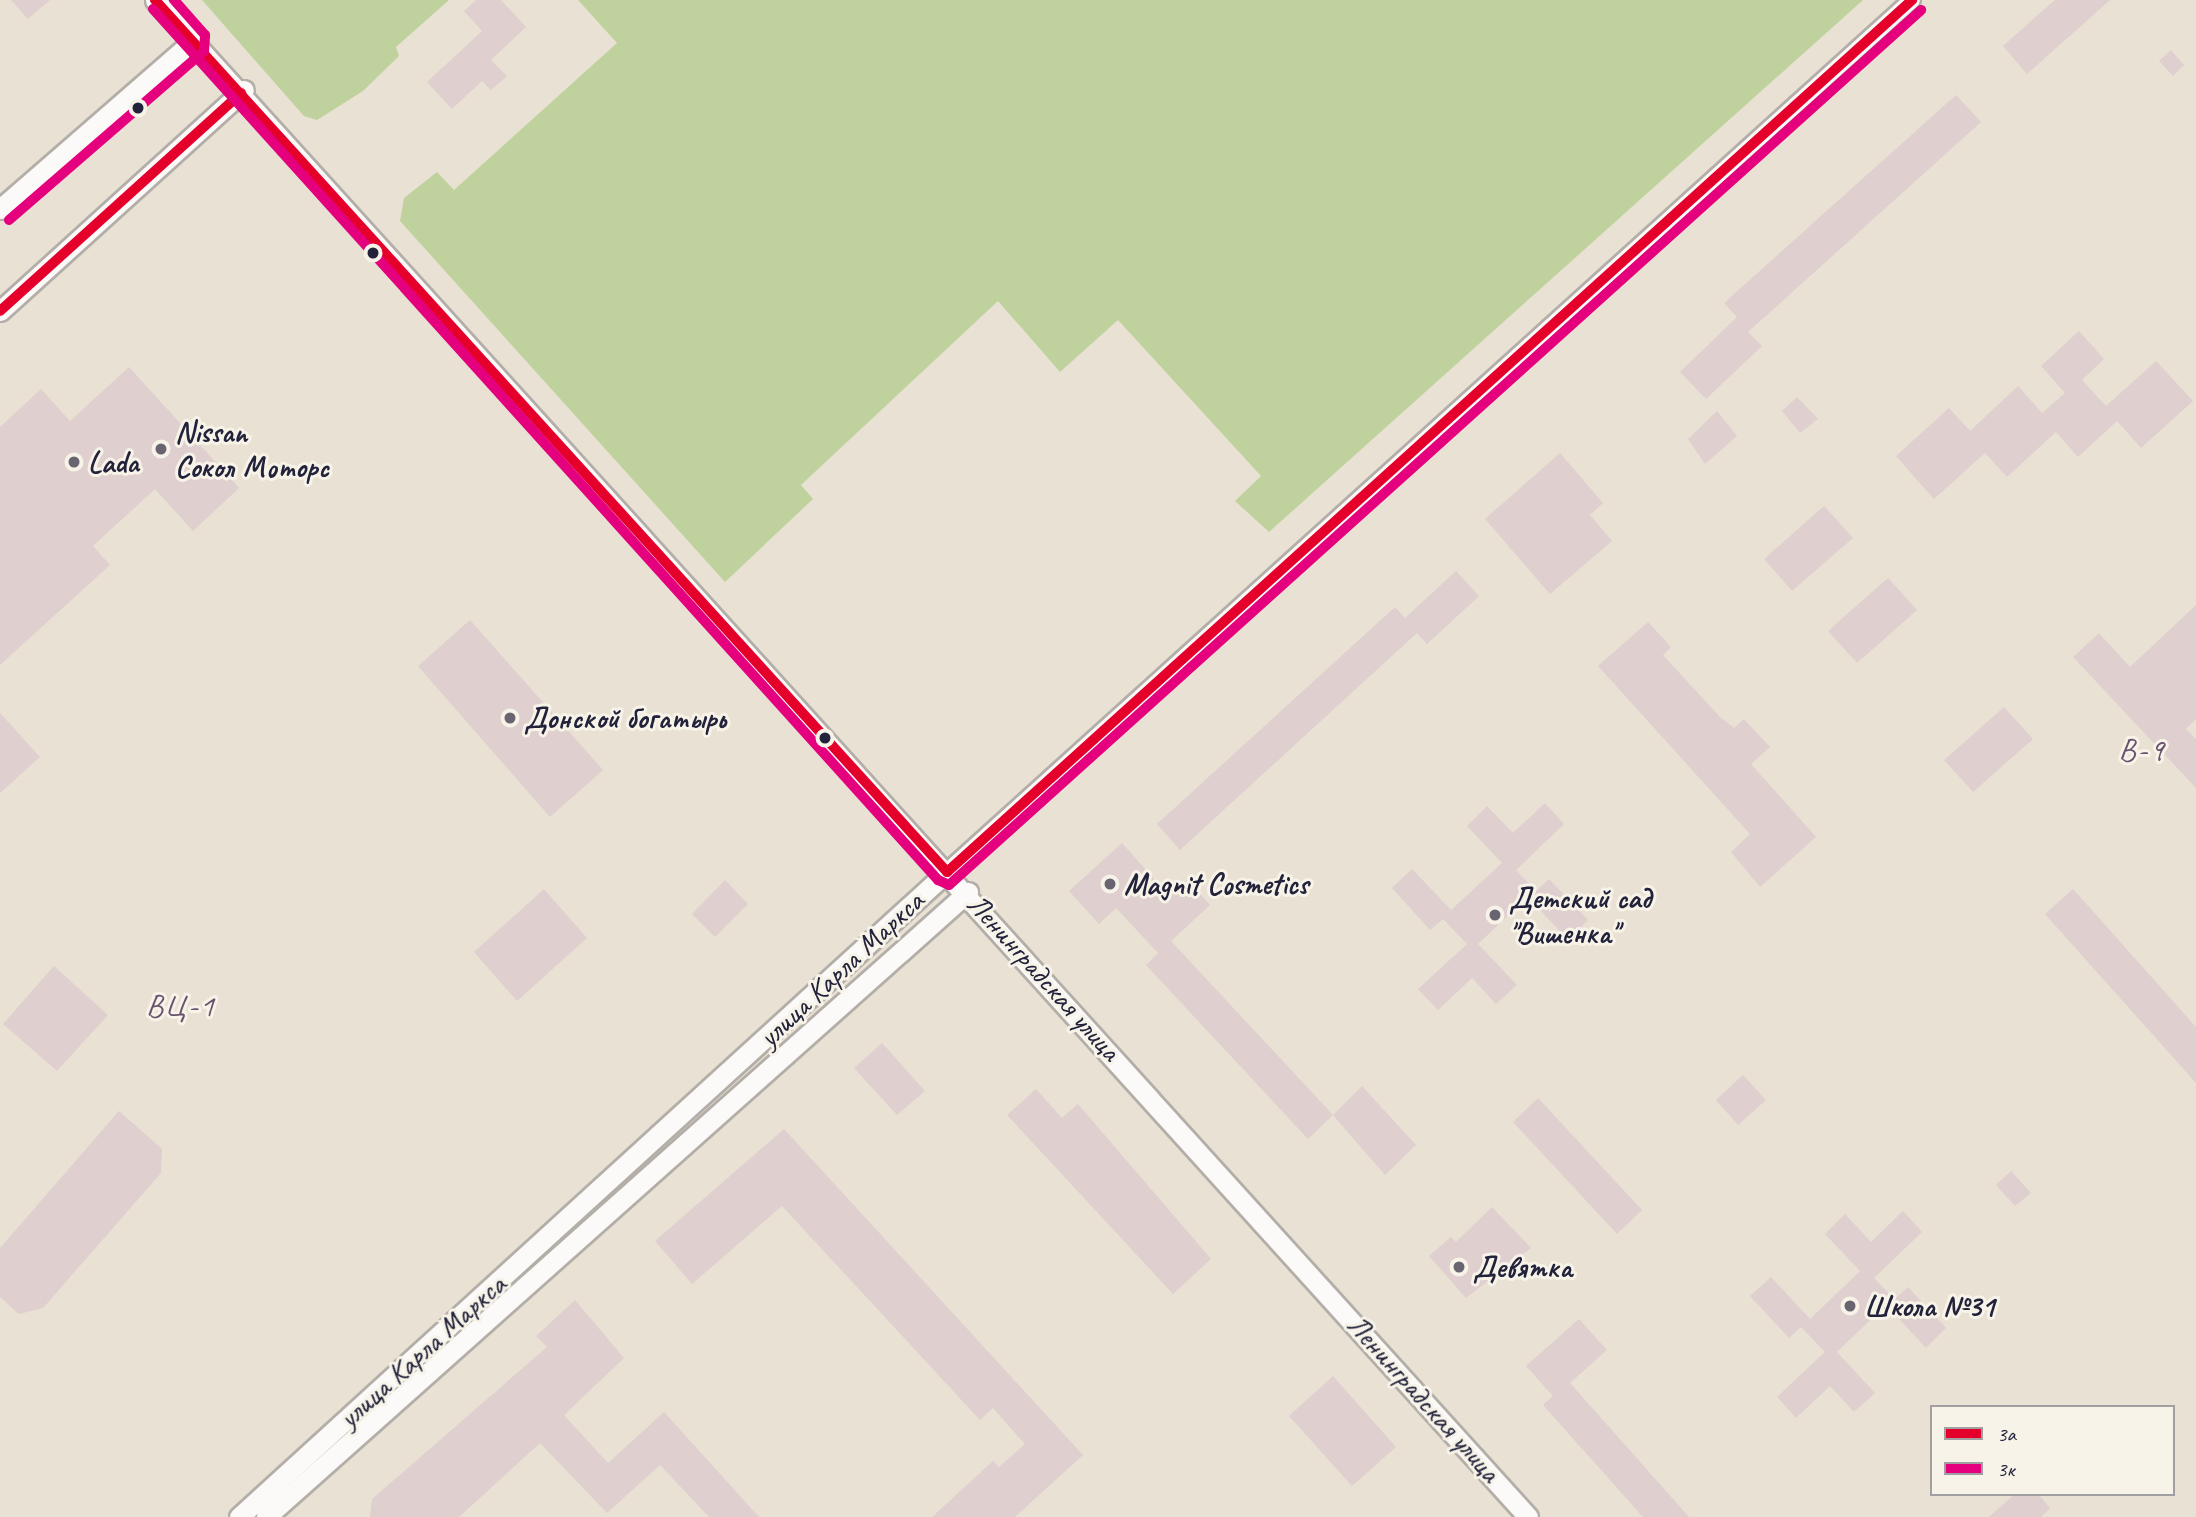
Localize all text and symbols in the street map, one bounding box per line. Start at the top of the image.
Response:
unlabelled marker [131,101,145,115]
unlabelled marker [366,246,380,260]
place label: Nissan Сокол Моторс [175,414,327,484]
marker: Nissan Сокол Моторс [153,441,169,457]
place label: Lada [88,444,139,480]
marker: Lada [66,454,82,470]
place label: Донской богатырь [524,700,726,736]
marker: Донской богатырь [502,710,518,726]
unlabelled marker [818,731,832,745]
district label: В-9 [2119,731,2165,769]
place label: Magnit Cosmetics [1124,866,1308,902]
marker: Magnit Cosmetics [1102,876,1118,892]
place label: Детский сад "Вишенка" [1509,880,1651,950]
street label: улица Карла Маркса [751,884,931,1054]
street label: Ленинградская улица [958,885,1130,1069]
marker: Детский сад "Вишенка" [1487,907,1503,923]
district label: ВЦ-1 [146,987,216,1025]
place label: Девятка [1473,1249,1572,1285]
marker: Девятка [1451,1259,1467,1275]
street label: улица Карла Маркса [331,1267,513,1435]
place label: Школа №31 [1864,1288,1995,1324]
marker: Школа №31 [1842,1298,1858,1314]
street label: Ленинградская улица [1338,1306,1510,1490]
legend [1930,1405,2175,1496]
text: 3а [1997,1421,2016,1447]
text: 3к [1997,1456,2014,1482]

